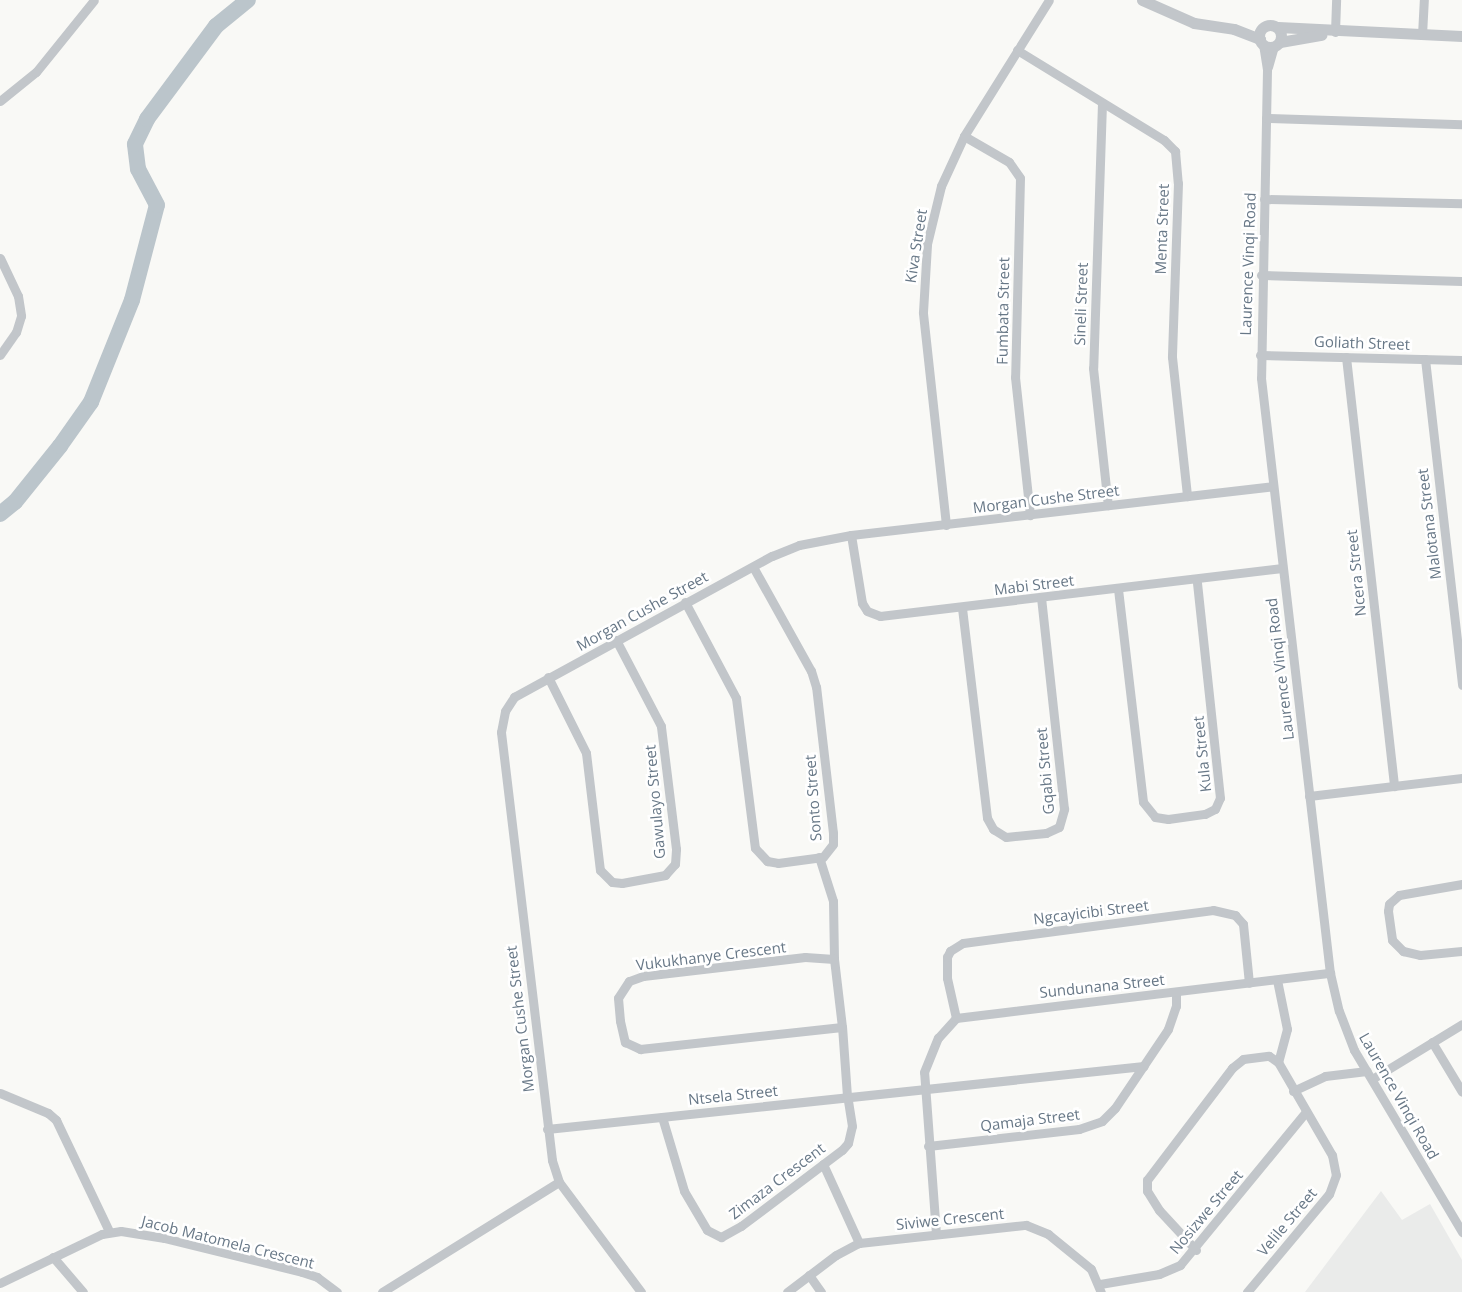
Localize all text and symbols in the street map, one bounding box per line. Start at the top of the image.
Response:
street label: Menta Street [1151,183,1173,275]
street label: Laurence Vinqi Road [1237,192,1259,336]
street label: Kiva Street [901,208,931,284]
street label: Fumbata Street [993,257,1013,365]
street label: Sineli Street [1071,262,1091,346]
street label: Goliath Street [1314,332,1410,354]
street label: Malotana Street [1413,467,1445,581]
street label: Morgan Cushe Street [972,481,1120,517]
street label: Ncera Street [1342,529,1370,617]
street label: Morgan Cushe Street [573,567,711,655]
street label: Mabi Street [993,571,1075,599]
street label: Laurence Vinqi Road [1262,597,1298,741]
street label: Kula Street [1189,715,1215,793]
street label: Gqabi Street [1032,727,1058,815]
street label: Gawulayo Street [641,744,669,860]
street label: Sonto Street [801,754,825,842]
street label: Ngcayicibi Street [1032,896,1150,928]
street label: Vukukhanye Crescent [635,938,787,974]
street label: Morgan Cushe Street [502,945,538,1093]
street label: Sundunana Street [1038,970,1166,1002]
street label: Laurence Vinqi Road [1355,1029,1443,1163]
street label: Ntsela Street [687,1081,779,1109]
street label: Qamaja Street [979,1105,1081,1135]
street label: Zimaza Crescent [726,1139,828,1223]
street label: Nosizwe Street [1166,1166,1246,1258]
street label: Velile Street [1253,1184,1321,1260]
street label: Siviwe Crescent [895,1204,1005,1234]
street label: Jacob Matomela Crescent [140,1212,316,1272]

